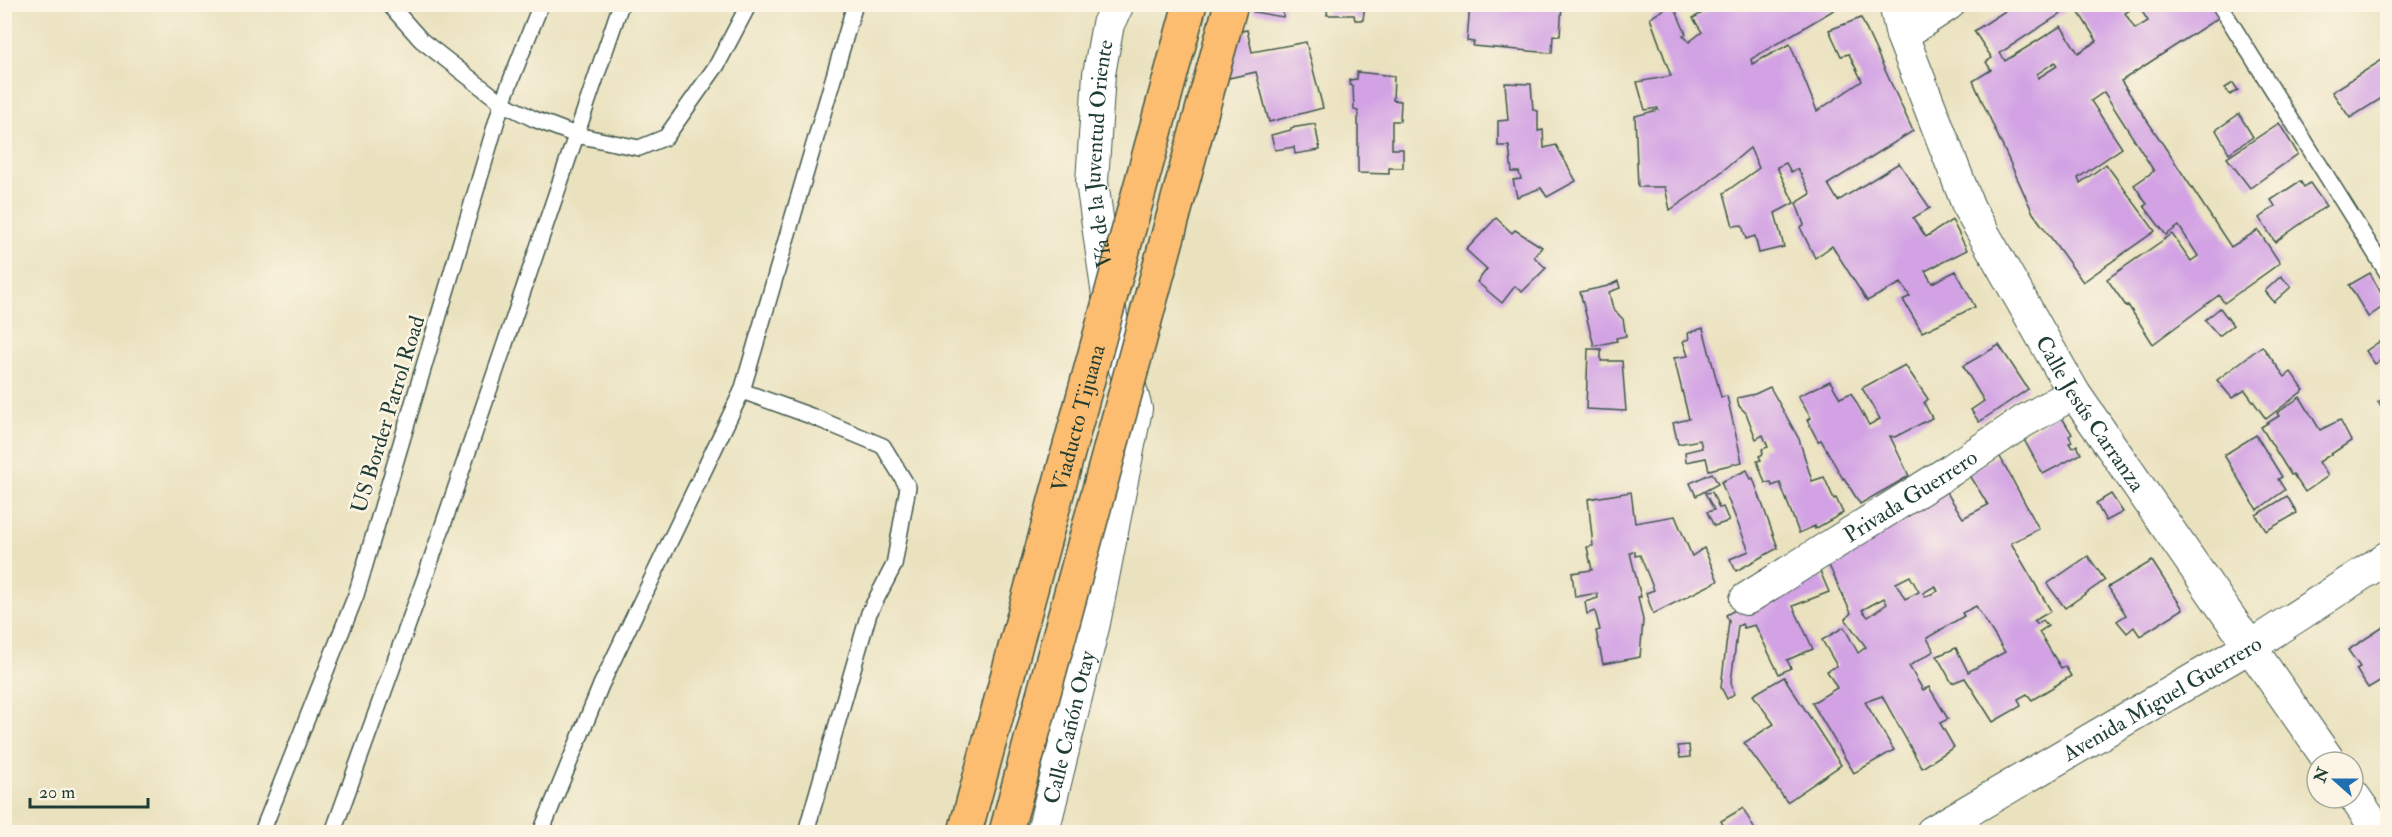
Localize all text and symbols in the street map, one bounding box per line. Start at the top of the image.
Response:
street label: Vía de la Juventud Oriente [1079,38,1120,270]
street label: US Border Patrol Road [345,312,431,516]
street label: Calle Jesús Carranza [2029,331,2151,498]
street label: Viaducto Tijuana [1045,341,1112,495]
street label: Privada Guerrero [1839,443,1983,549]
street label: Avenida Miguel Guerrero [2057,630,2267,768]
street label: Calle Cañón Otay [1037,648,1102,807]
north arrow [2305,750,2365,810]
text: N [2310,764,2334,786]
scale bar [30,771,148,809]
text: 20 m [39,781,75,804]

